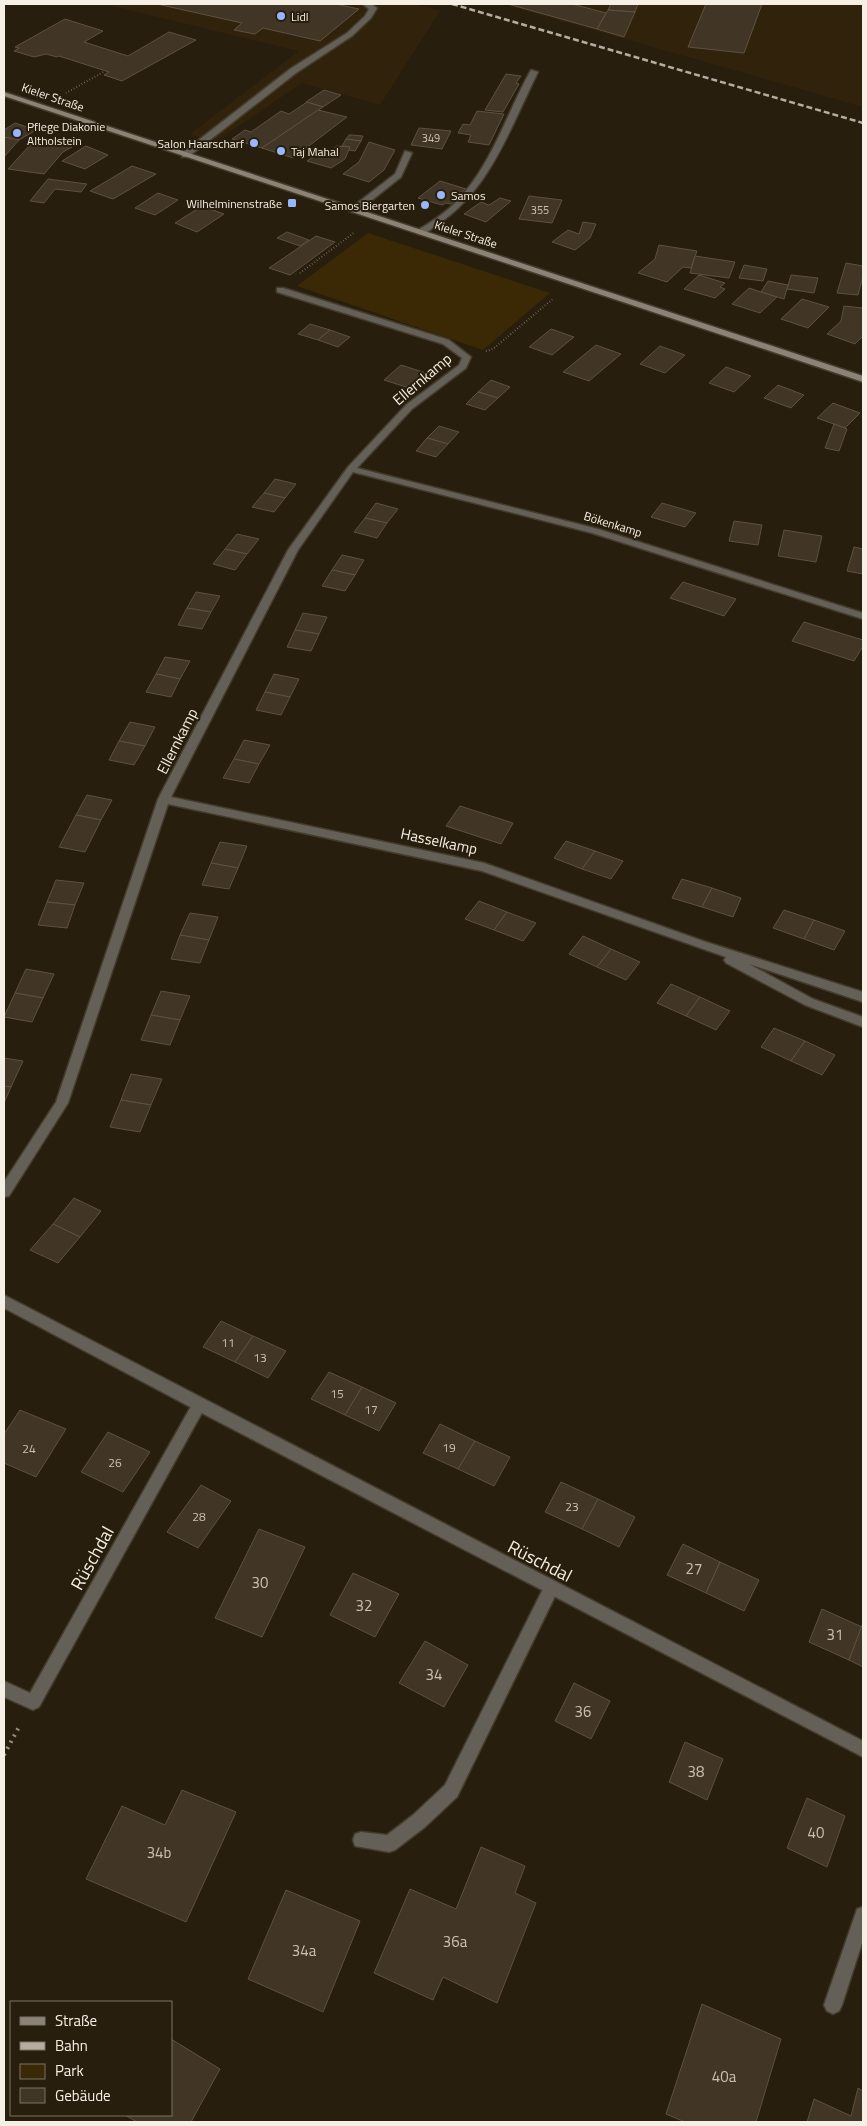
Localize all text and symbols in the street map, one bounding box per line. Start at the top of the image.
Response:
place label: Lidl [291,7,309,26]
marker: Lidl [275,10,287,22]
street label: Kieler Straße [19,77,87,117]
place label: Pflege Diakonie Altholstein [27,117,105,150]
marker: Pflege Diakonie Altholstein [11,127,23,139]
house number: 349 [422,130,440,146]
place label: Salon Haarscharf [158,134,244,153]
marker: Salon Haarscharf [248,137,260,149]
place label: Taj Mahal [291,142,339,161]
marker: Taj Mahal [275,145,287,157]
place label: Samos [451,186,486,205]
marker: Samos [435,189,447,201]
place label: Wilhelminenstraße [186,194,282,213]
place label: Samos Biergarten [325,196,415,215]
marker: Wilhelminenstraße [286,197,298,209]
marker: Samos Biergarten [419,199,431,211]
house number: 355 [531,202,549,218]
street label: Kieler Straße [432,215,500,253]
street label: Ellernkamp [387,347,457,411]
street label: Bökenkamp [582,506,644,542]
street label: Ellernkamp [151,704,203,778]
street label: Hasselkamp [399,822,479,860]
house number: 11 [221,1333,235,1352]
house number: 13 [253,1348,267,1367]
house number: 15 [330,1384,344,1403]
house number: 17 [364,1400,378,1419]
house number: 19 [442,1438,456,1457]
house number: 24 [22,1439,36,1458]
house number: 26 [108,1453,122,1472]
house number: 23 [565,1497,579,1516]
house number: 28 [192,1507,206,1526]
street label: Rüschdal [63,1521,121,1595]
street label: Rüschdal [503,1533,577,1589]
house number: 27 [686,1557,702,1580]
house number: 30 [252,1571,268,1594]
house number: 32 [356,1594,372,1617]
house number: 31 [827,1623,843,1646]
house number: 34 [426,1663,442,1686]
house number: 36 [575,1700,591,1723]
house number: 38 [688,1760,704,1783]
house number: 40 [808,1821,824,1844]
house number: 34b [147,1841,171,1864]
house number: 36a [443,1930,468,1953]
house number: 34a [292,1939,317,1962]
legend [10,2001,172,2116]
text: Straße [55,2009,97,2032]
text: Bahn [55,2034,88,2057]
text: Park [55,2059,84,2082]
house number: 40a [712,2065,737,2088]
text: Gebäude [55,2084,111,2107]

